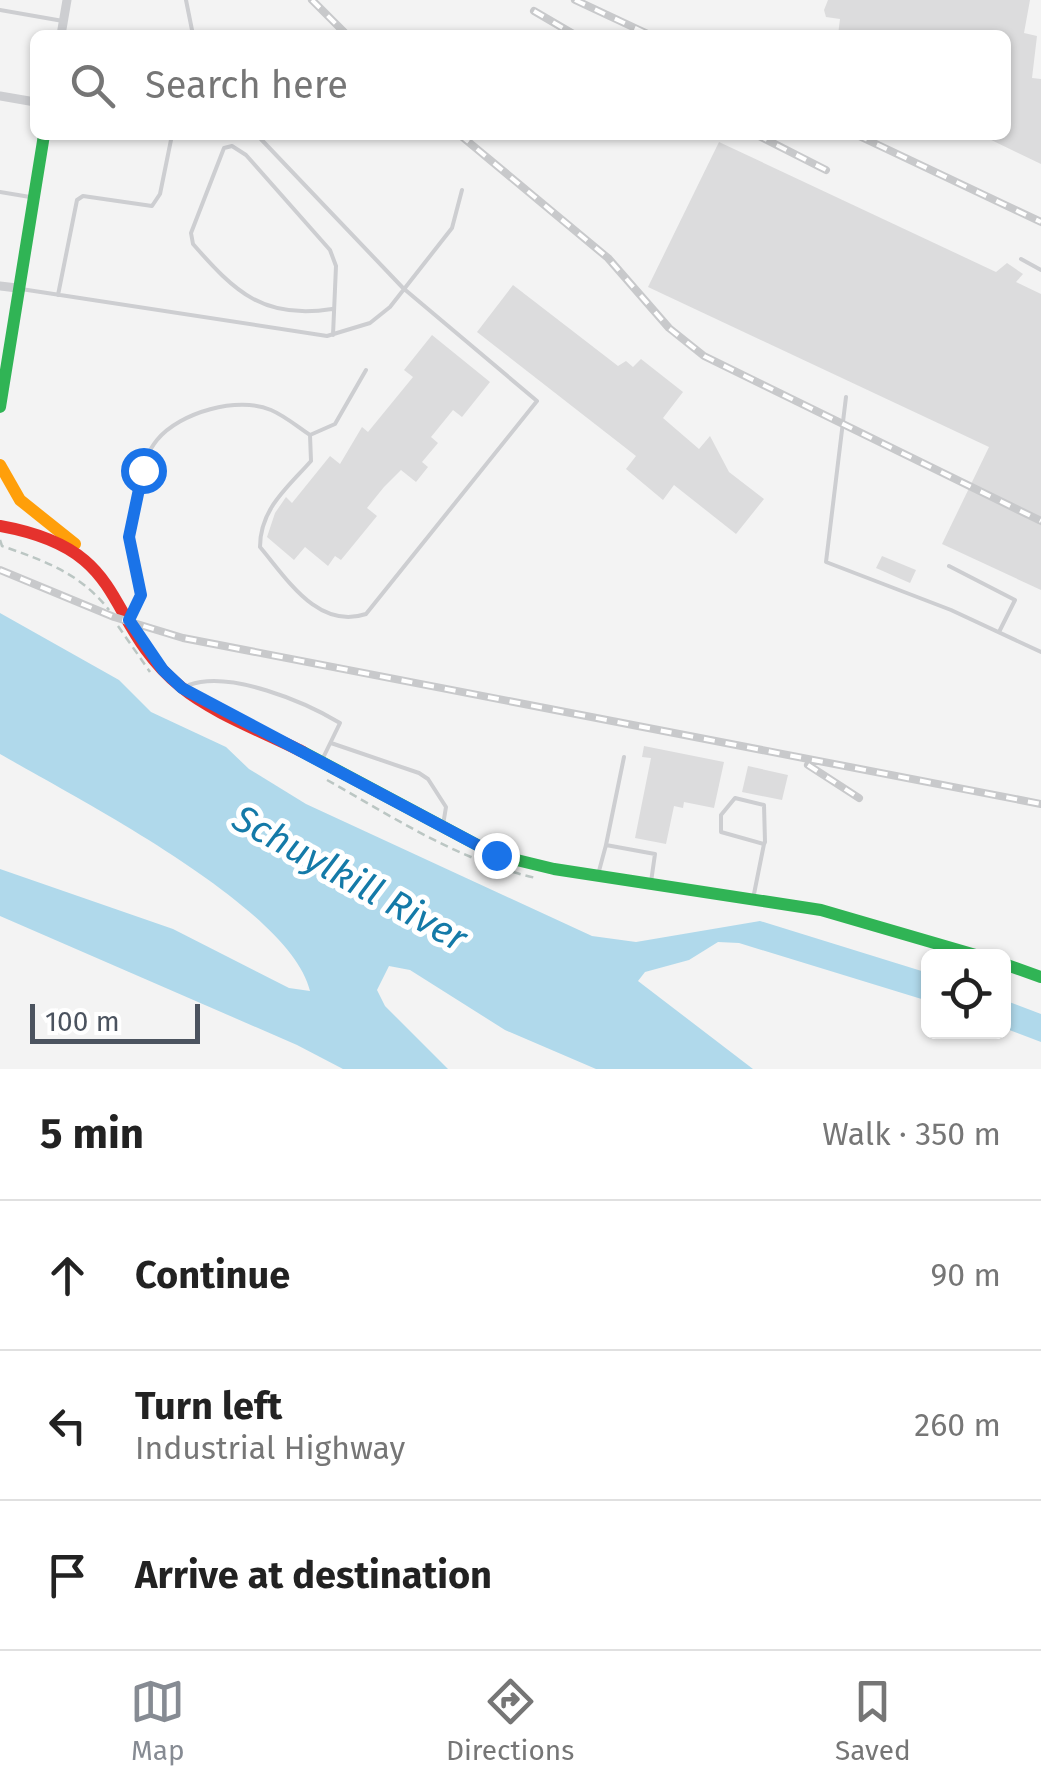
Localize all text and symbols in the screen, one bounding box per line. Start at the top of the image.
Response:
search box [30,30,1011,140]
icon: search [65,58,120,113]
text: Search here [145,62,348,108]
route start [121,448,167,494]
water label: Schuylkill River [224,794,476,962]
route end [474,833,520,879]
map controls [921,949,1011,1039]
button: locate [921,949,1011,1039]
scale bar [30,999,200,1044]
text: 100 m [45,1005,120,1038]
text: 5 min [40,1109,144,1159]
text: Walk · 350 m [822,1115,1001,1153]
icon: ahead [40,1248,95,1303]
text: Continue [135,1252,290,1298]
text: 90 m [930,1256,1001,1294]
text: Turn left [135,1383,282,1429]
icon: left [40,1398,95,1453]
text: 260 m [914,1406,1001,1444]
text: Industrial Highway [135,1429,405,1467]
icon: arrive [40,1548,95,1603]
text: Arrive at destination [135,1552,492,1598]
tab: Map [130,1674,185,1767]
tab: Directions [446,1674,574,1767]
tab: Saved [835,1674,911,1767]

